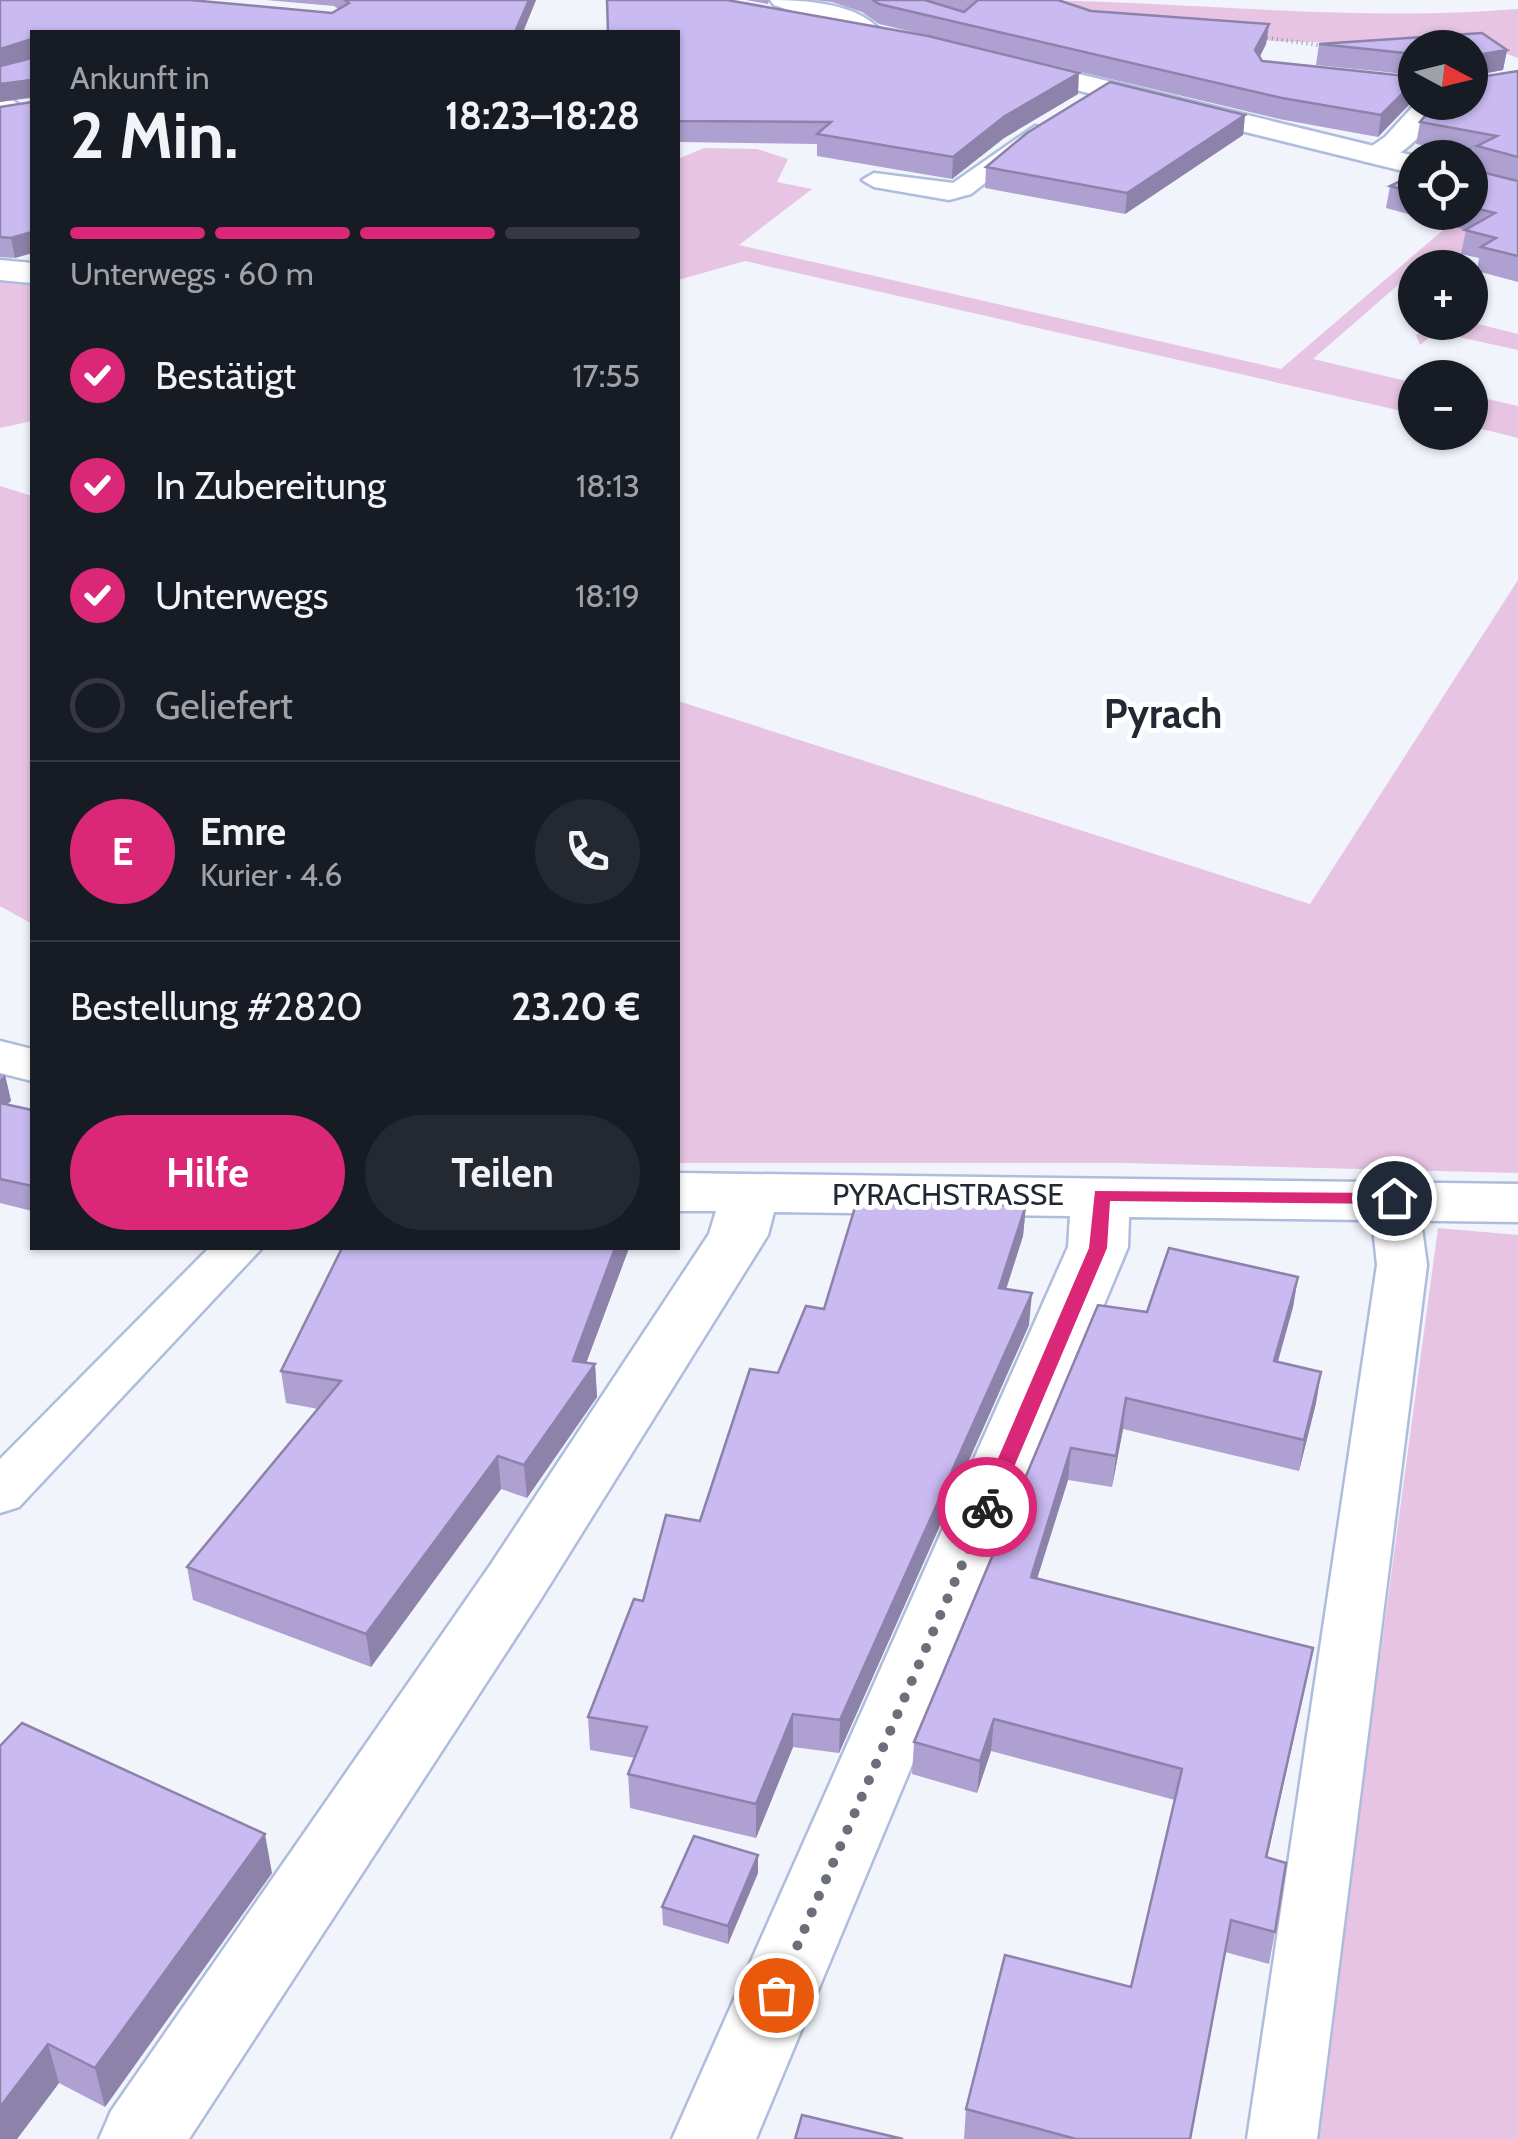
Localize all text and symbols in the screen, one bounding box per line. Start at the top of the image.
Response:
north arrow [1398,30,1488,120]
map controls [1398,30,1488,450]
text: Ankunft in [70,58,210,97]
text: 18:23–18:28 [445,92,640,139]
text: 2 Min. [70,95,238,174]
button: locate [1398,140,1488,230]
button: + [1398,250,1488,340]
text: Unterwegs · 60 m [70,254,314,293]
icon: check [70,348,125,403]
text: Bestätigt [155,352,296,399]
text: 17:55 [572,356,640,395]
button: − [1398,360,1488,450]
icon: check [70,458,125,513]
text: In Zubereitung [155,462,386,509]
text: 18:13 [576,466,640,505]
icon: check [70,568,125,623]
text: Unterwegs [155,572,328,619]
text: 18:19 [575,576,640,615]
text: Geliefert [155,682,293,729]
district label: Pyrach [1104,689,1222,738]
button: phone [535,799,640,904]
text: Emre [200,808,286,855]
text: E [112,828,133,875]
text: Kurier · 4.6 [200,855,342,894]
text: Bestellung #2820 [70,983,363,1030]
text: 23.20 € [511,983,640,1030]
button: Hilfe [70,1115,345,1230]
button: Teilen [365,1115,640,1230]
pin [1352,1156,1437,1241]
icon: home [1367,1171,1422,1226]
street label: PYRACHSTRASSE [832,1176,1064,1213]
courier [937,1457,1037,1557]
icon: bike [960,1480,1015,1535]
pin [734,1953,819,2038]
icon: bag [749,1968,804,2023]

